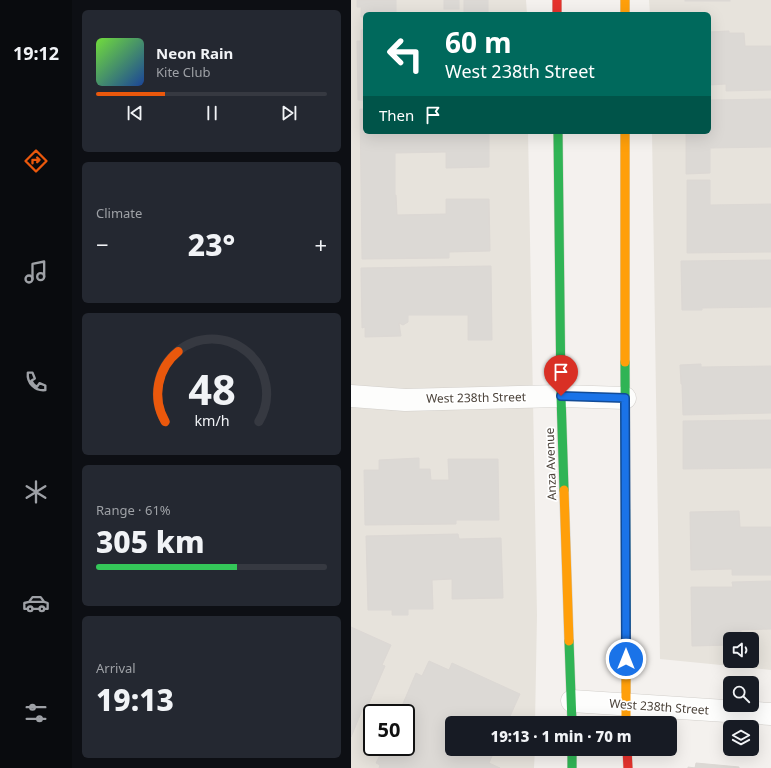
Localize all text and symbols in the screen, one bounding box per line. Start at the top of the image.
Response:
text: 60 m [445,23,512,61]
icon: left [379,28,431,80]
text: 19:12 [13,41,59,65]
text: Neon Rain [156,43,233,63]
text: West 238th Street [445,59,595,83]
text: Kite Club [156,63,210,81]
icon: previous [124,102,146,124]
icon: pause [201,102,223,124]
icon: next [278,102,300,124]
icon: arrive [422,104,444,126]
text: Then [379,105,414,125]
icon: directions [22,147,50,175]
text: Climate [96,204,142,222]
text: 23° [188,224,235,265]
text: − [96,229,109,259]
text: + [314,229,327,259]
icon: music [22,258,50,286]
pin [544,355,578,396]
text: 48 [188,361,235,417]
icon: arrive [550,361,572,383]
icon: phone [22,368,50,396]
street label: West 238th Street [426,388,527,407]
text: km/h [194,411,229,430]
street label: Anza Avenue [541,427,560,501]
icon: climate [22,478,50,506]
text: Range · 61% [96,501,171,519]
text: 305 km [96,521,205,562]
icon: car [22,589,50,617]
map controls [723,632,759,756]
button: sound [723,632,759,668]
position arrow [605,638,647,680]
text: Arrival [96,659,136,677]
button: search [723,676,759,712]
text: 19:13 [96,679,174,720]
street label: West 238th Street [609,695,710,719]
icon: filters [22,699,50,727]
speed limit sign: 50 [363,704,415,756]
button: layers [723,720,759,756]
text: 19:13 · 1 min · 70 m [490,726,632,746]

